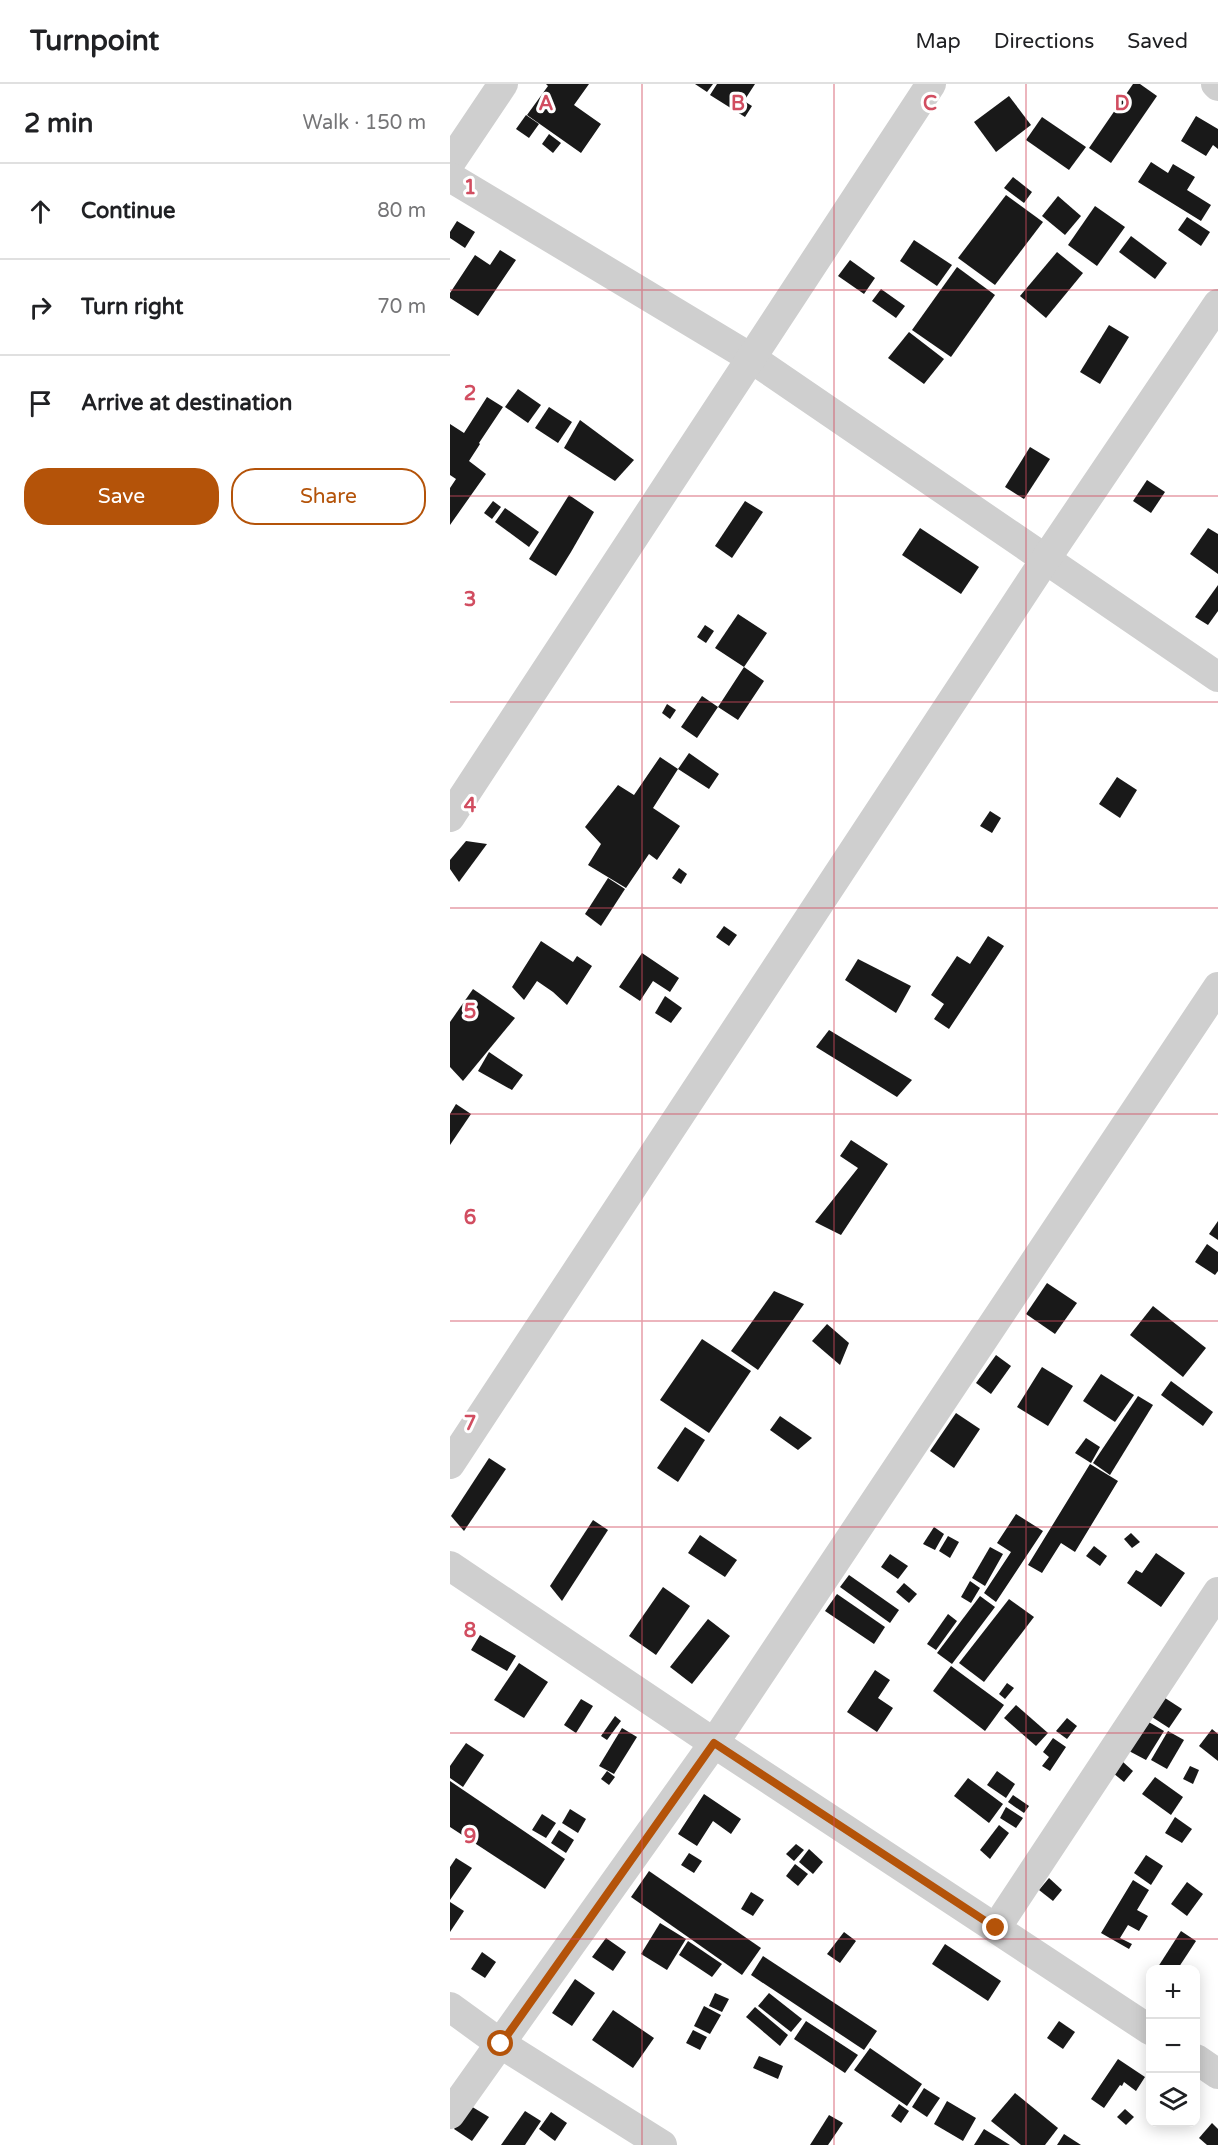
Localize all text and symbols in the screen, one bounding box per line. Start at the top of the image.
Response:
text: Turnpoint [30,24,159,58]
text: Map [915,29,961,54]
text: Directions [994,29,1094,54]
text: Saved [1127,29,1188,54]
text: A [539,92,554,116]
text: B [731,92,745,116]
text: C [923,92,937,116]
text: D [1114,92,1130,116]
text: 2 min [24,108,93,139]
text: Walk · 150 m [303,111,426,135]
text: 1 [464,176,476,200]
icon: ahead [24,195,57,228]
text: Continue [81,198,176,224]
text: 80 m [377,199,426,223]
icon: right [24,291,57,324]
text: Turn right [81,294,183,320]
text: 70 m [377,295,426,319]
text: 2 [464,382,476,406]
icon: arrive [24,387,57,420]
text: Arrive at destination [81,390,292,416]
button: Save [24,468,219,525]
button: Share [231,468,426,525]
text: 3 [464,588,476,612]
text: 4 [464,794,477,818]
text: 5 [464,1000,476,1024]
text: 6 [464,1206,476,1230]
text: 7 [464,1412,476,1436]
text: 8 [464,1619,476,1643]
text: 9 [464,1825,476,1849]
route end [982,1914,1008,1940]
map controls [1146,1965,1200,2127]
button: + [1146,1965,1200,2019]
button: − [1146,2019,1200,2073]
route start [487,2030,513,2056]
button: layers [1146,2073,1200,2127]

